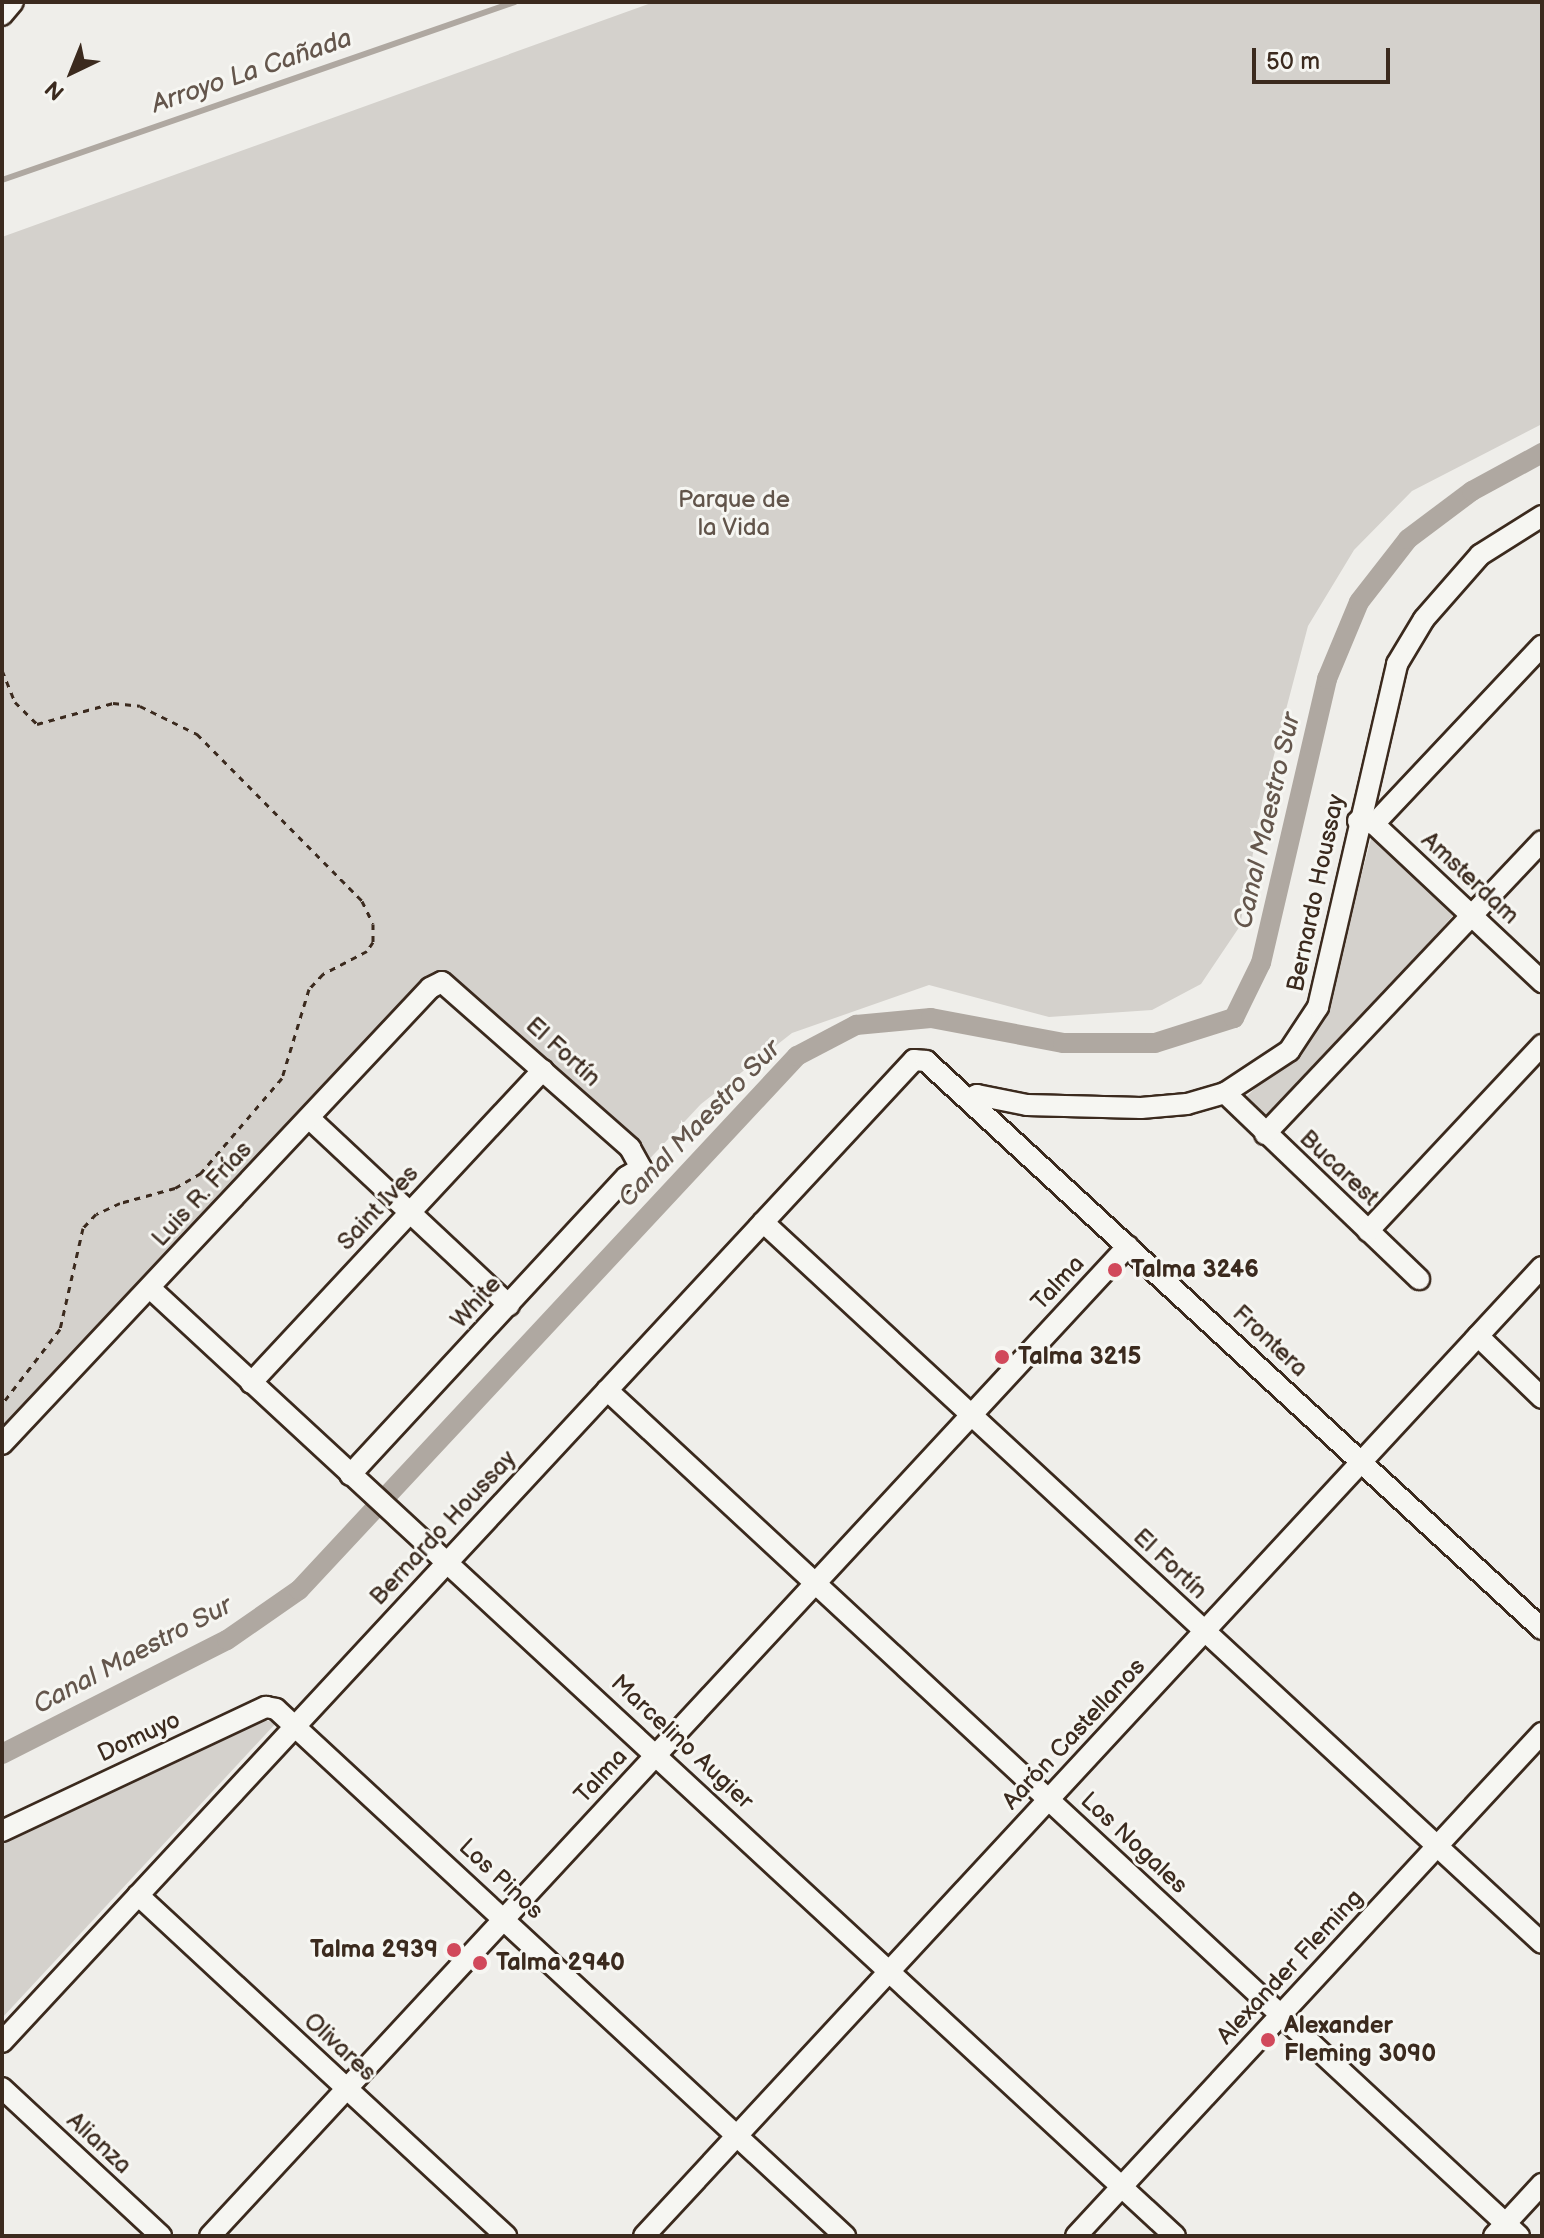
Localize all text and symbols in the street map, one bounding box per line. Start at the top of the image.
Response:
water label: Arroyo La Cañada [148,23,356,121]
north arrow [32,32,112,112]
scale bar [1256,32,1394,82]
text: 50 m [1266,47,1320,76]
text: N [40,74,71,105]
park label: Parque de la Vida [678,486,790,542]
water label: Canal Maestro Sur [1228,710,1308,932]
street label: Bernardo Houssay [1281,792,1351,994]
street label: Amsterdam [1415,826,1525,930]
street label: El Fortín [520,1011,606,1093]
water label: Canal Maestro Sur [612,1034,788,1214]
street label: Bucarest [1293,1124,1385,1212]
street label: Luis R. Frías [146,1135,258,1253]
street label: Saint Ives [331,1159,425,1257]
street label: Talma [1026,1250,1090,1316]
place label: Talma 3246 [1131,1256,1259,1284]
marker: Talma 3246 [1106,1261,1124,1279]
street label: White [445,1270,507,1334]
street label: Frontera [1226,1299,1314,1383]
place label: Talma 3215 [1018,1343,1141,1371]
marker: Talma 3215 [993,1348,1011,1366]
street label: Bernardo Houssay [364,1445,522,1611]
street label: El Fortín [1127,1523,1213,1605]
water label: Canal Maestro Sur [28,1590,238,1722]
street label: Aarón Castellanos [997,1652,1151,1816]
street label: Marcelino Augier [605,1669,759,1815]
street label: Domuyo [93,1705,185,1769]
street label: Talma [569,1743,633,1809]
street label: Los Nogales [1075,1786,1193,1900]
street label: Los Pinos [453,1833,549,1925]
street label: Alexander Fleming [1211,1884,1369,2050]
place label: Talma 2939 [310,1936,438,1964]
marker: Talma 2939 [445,1941,463,1959]
place label: Talma 2940 [496,1949,625,1977]
marker: Talma 2940 [471,1954,489,1972]
street label: Olivares [298,2007,382,2087]
place label: Alexander Fleming 3090 [1284,2012,1436,2068]
marker: Alexander Fleming 3090 [1259,2031,1277,2049]
street label: Alianza [61,2106,137,2180]

